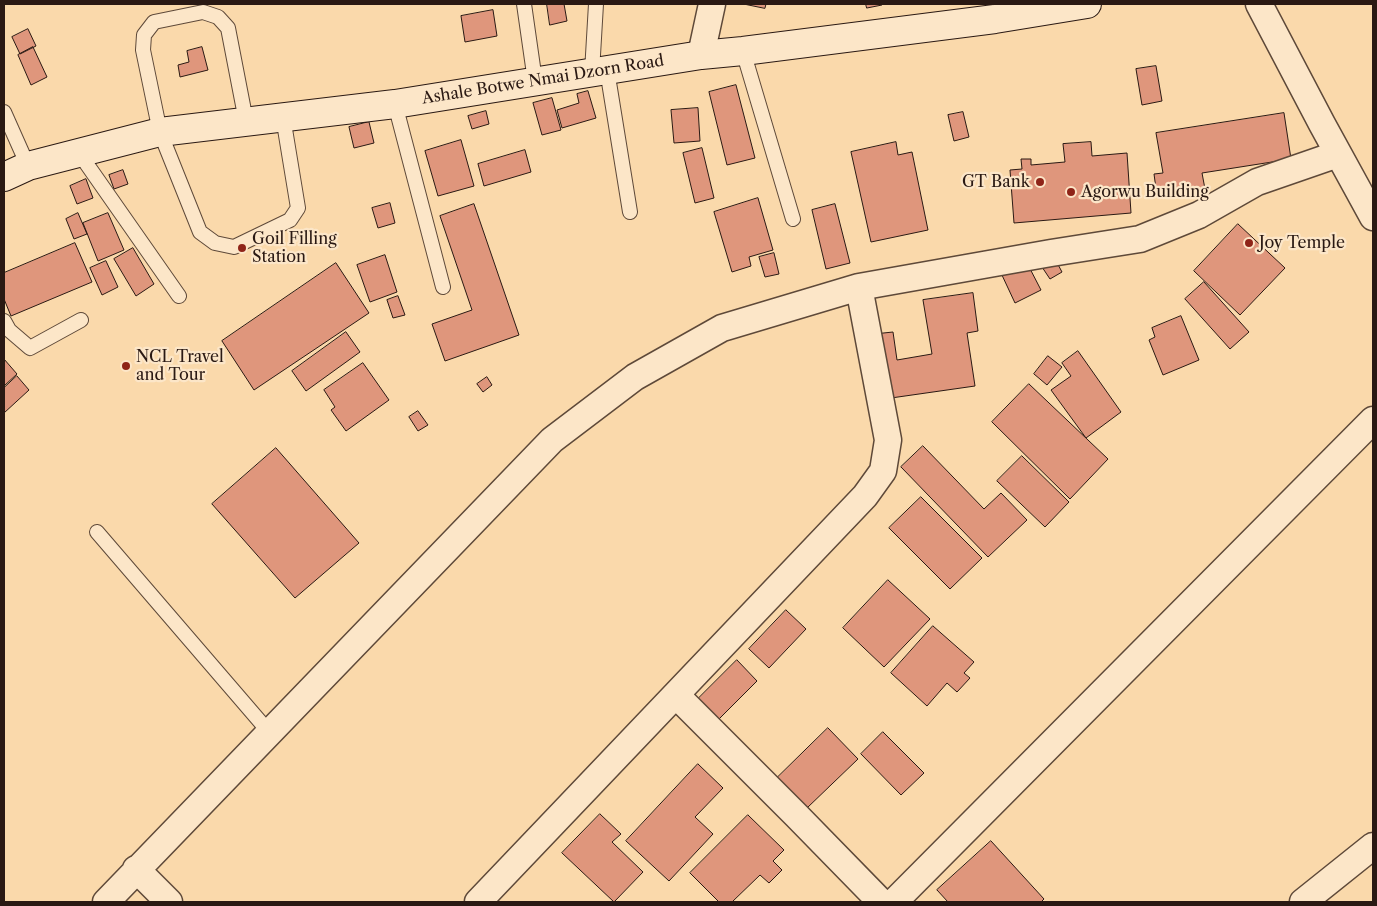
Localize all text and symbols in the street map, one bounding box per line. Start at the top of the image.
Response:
street label: Ashale Botwe Nmai Dzorn Road [421,51,665,109]
place label: GT Bank [962,172,1030,192]
marker: GT Bank [1034,176,1046,188]
place label: Agorwu Building [1081,182,1209,202]
marker: Agorwu Building [1065,186,1077,198]
place label: Goil Filling Station [252,229,337,267]
place label: Joy Temple [1259,233,1345,253]
marker: Joy Temple [1243,237,1255,249]
marker: Goil Filling Station [236,242,248,254]
place label: NCL Travel and Tour [136,347,224,385]
marker: NCL Travel and Tour [120,360,132,372]

